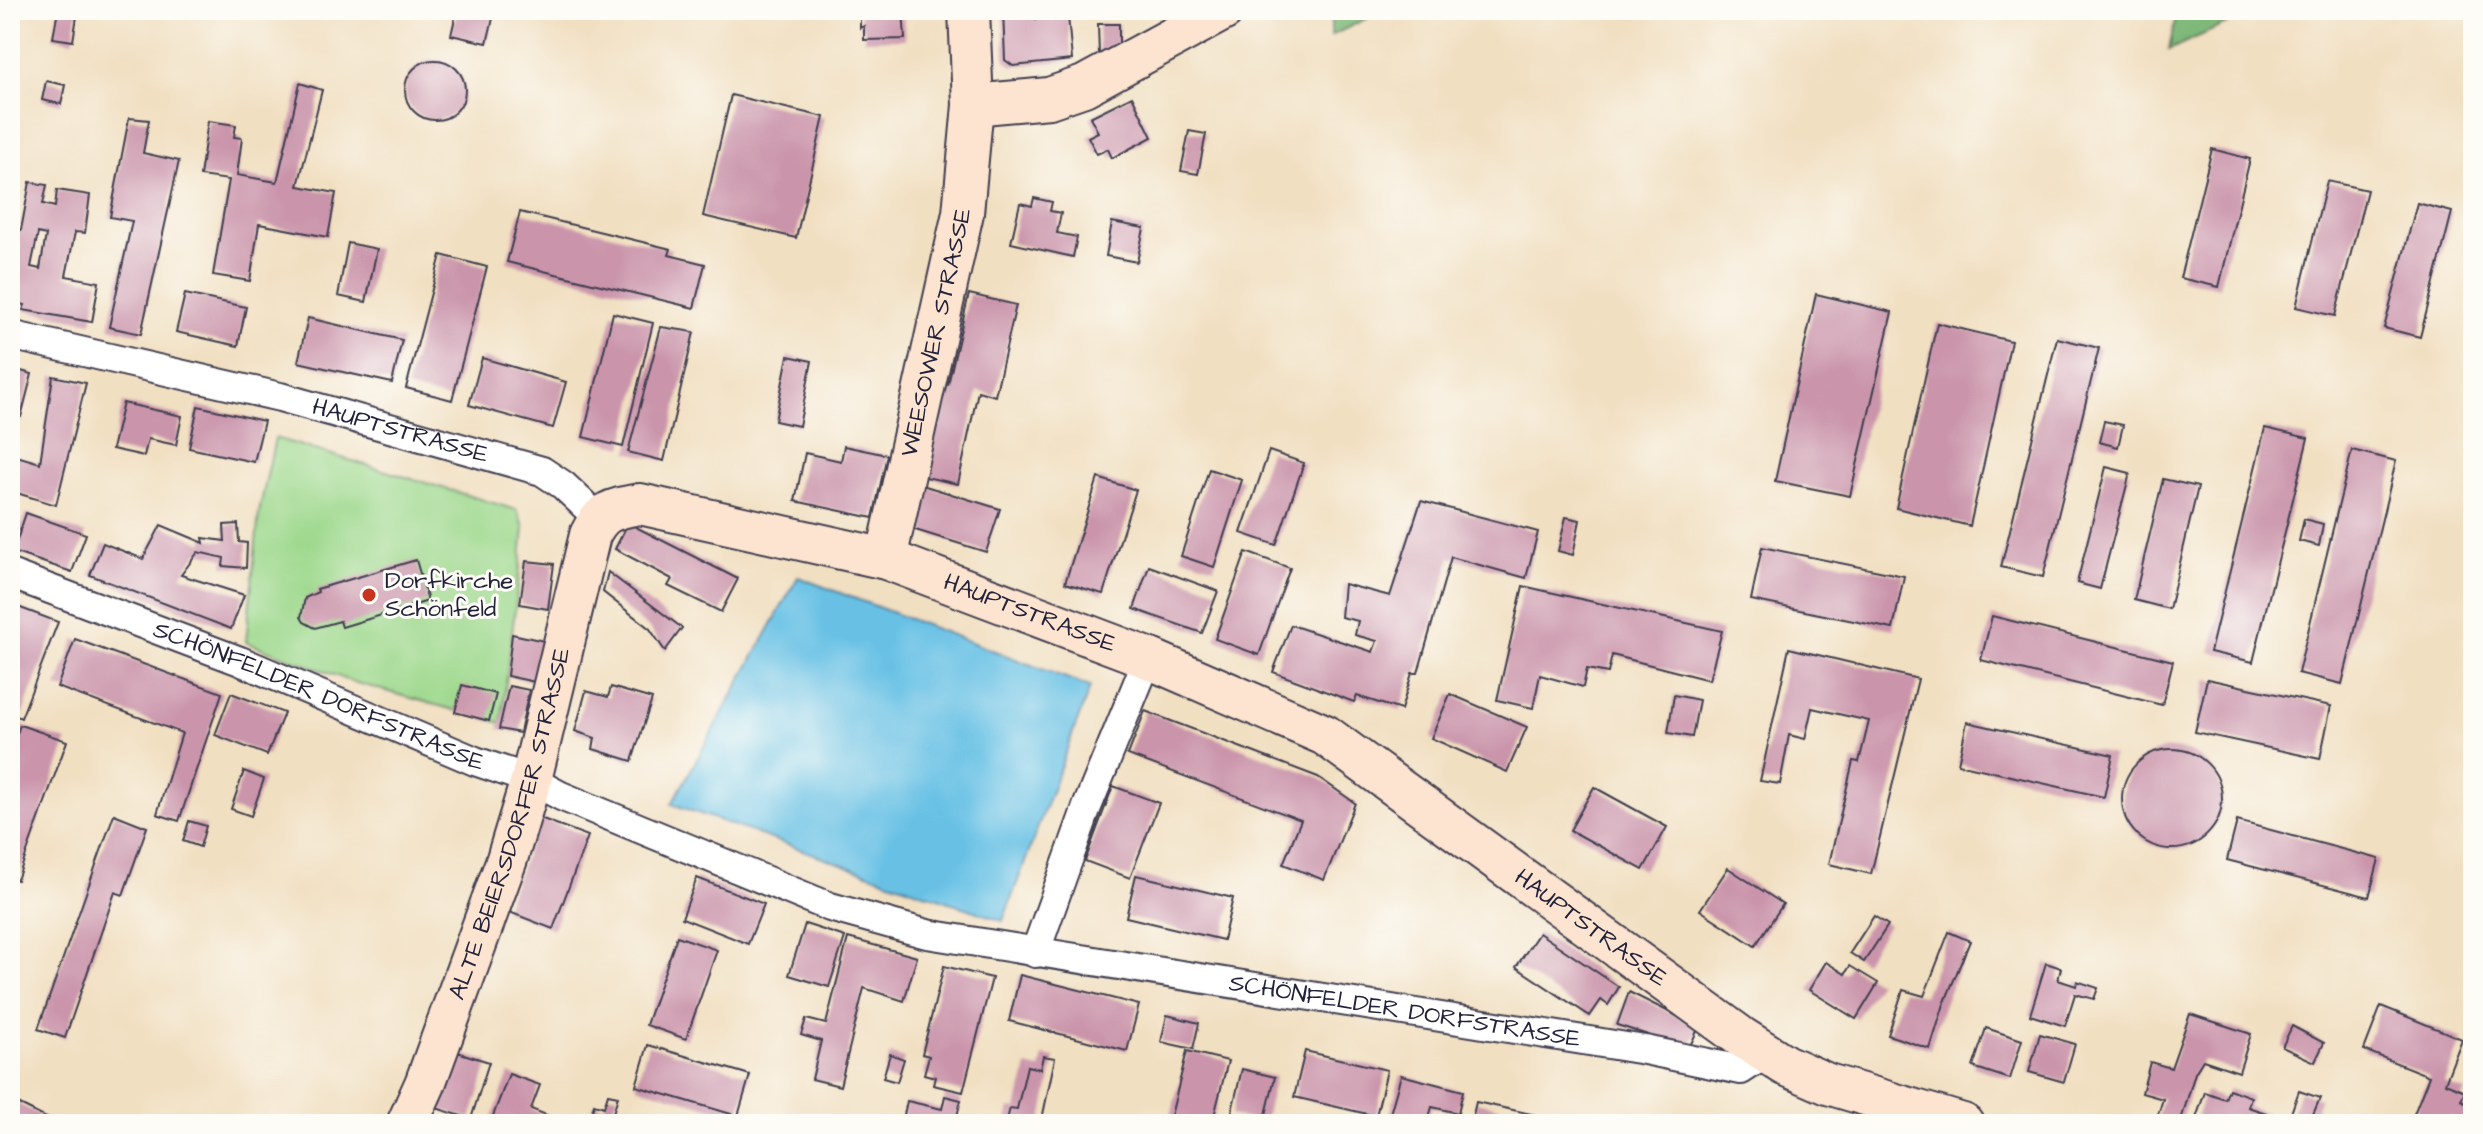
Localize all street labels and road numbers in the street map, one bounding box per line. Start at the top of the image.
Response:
street label: WEESOWER STRASSE [892,205,981,460]
street label: HAUPTSTRASSE [308,390,492,472]
street label: HAUPTSTRASSE [939,565,1121,661]
street label: SCHÖNFELDER DORFSTRASSE [148,613,488,780]
street label: ALTE BEIERSDORFER STRASSE [440,644,579,1004]
street label: HAUPTSTRASSE [1507,861,1674,995]
street label: SCHÖNFELDER DORFSTRASSE [1227,966,1583,1056]

